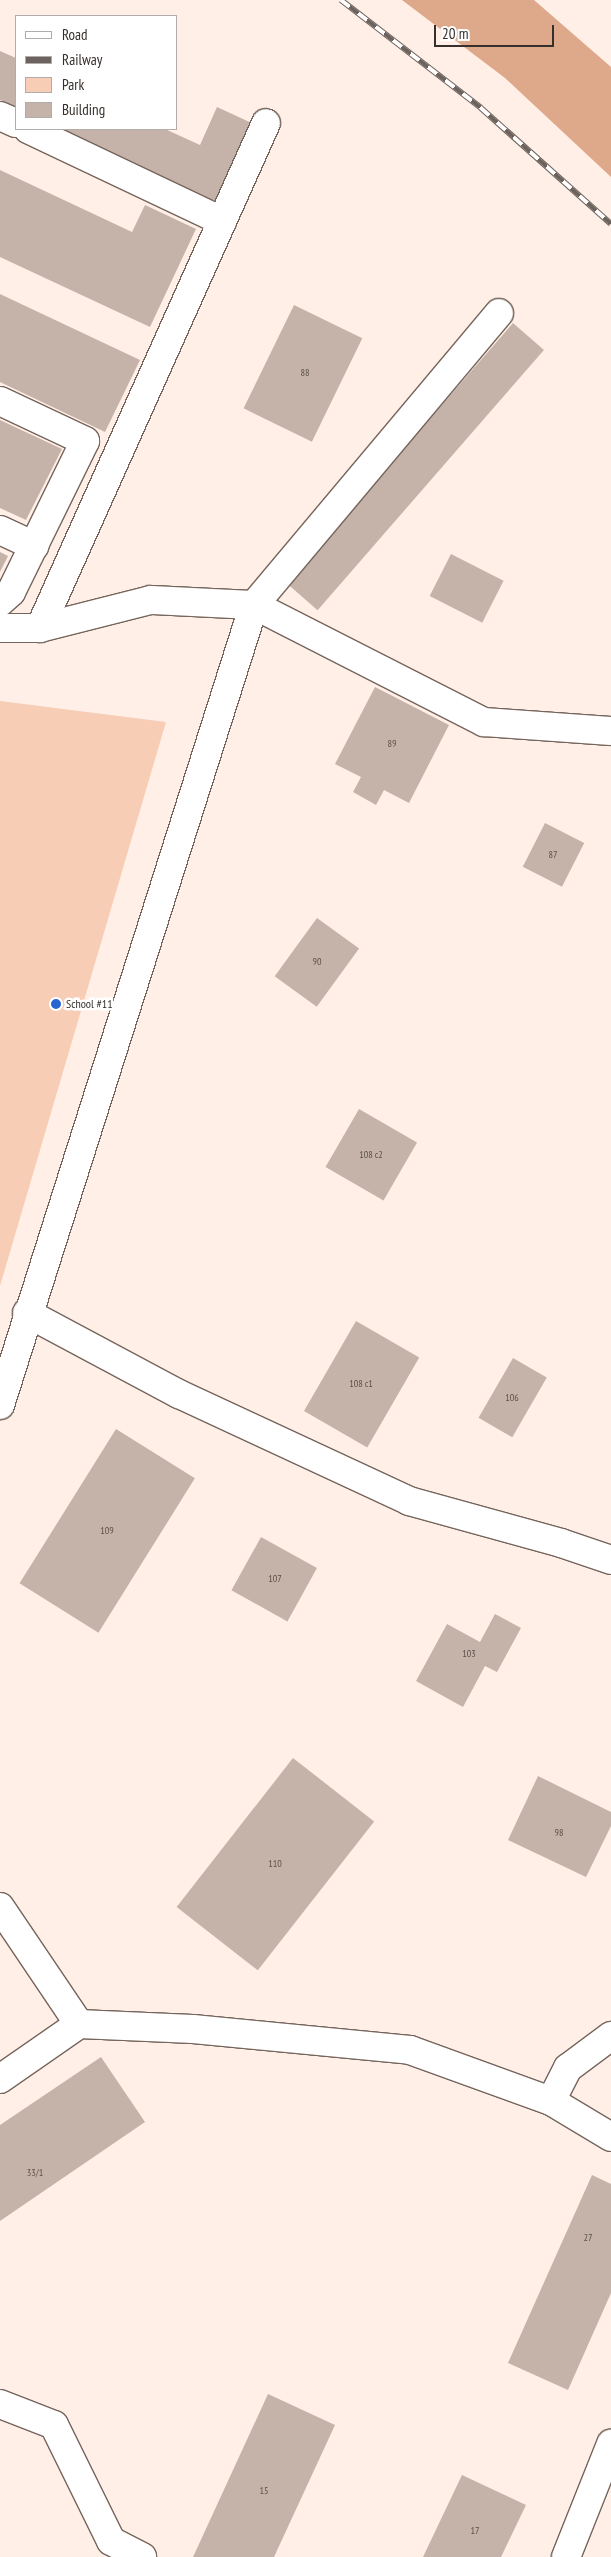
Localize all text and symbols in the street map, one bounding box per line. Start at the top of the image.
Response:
legend [15,15,178,130]
scale bar [436,15,556,47]
text: 20 m [442,24,468,43]
text: Road [62,25,88,44]
text: Railway [62,50,102,69]
text: Park [62,75,84,94]
text: Building [62,100,105,119]
house number: 88 [301,367,309,379]
house number: 89 [388,738,396,750]
house number: 87 [549,849,557,861]
house number: 90 [313,956,321,968]
place label: School #11 [66,997,113,1011]
marker: School #11 [50,998,62,1010]
house number: 108 с2 [359,1149,383,1161]
house number: 108 с1 [349,1378,373,1390]
house number: 106 [505,1392,519,1404]
house number: 109 [100,1525,114,1537]
house number: 107 [268,1573,282,1585]
house number: 103 [462,1648,476,1660]
house number: 98 [555,1827,563,1839]
house number: 110 [268,1858,282,1870]
house number: 33/1 [27,2167,43,2179]
house number: 27 [584,2232,592,2244]
house number: 15 [260,2485,268,2497]
house number: 17 [471,2525,479,2537]

